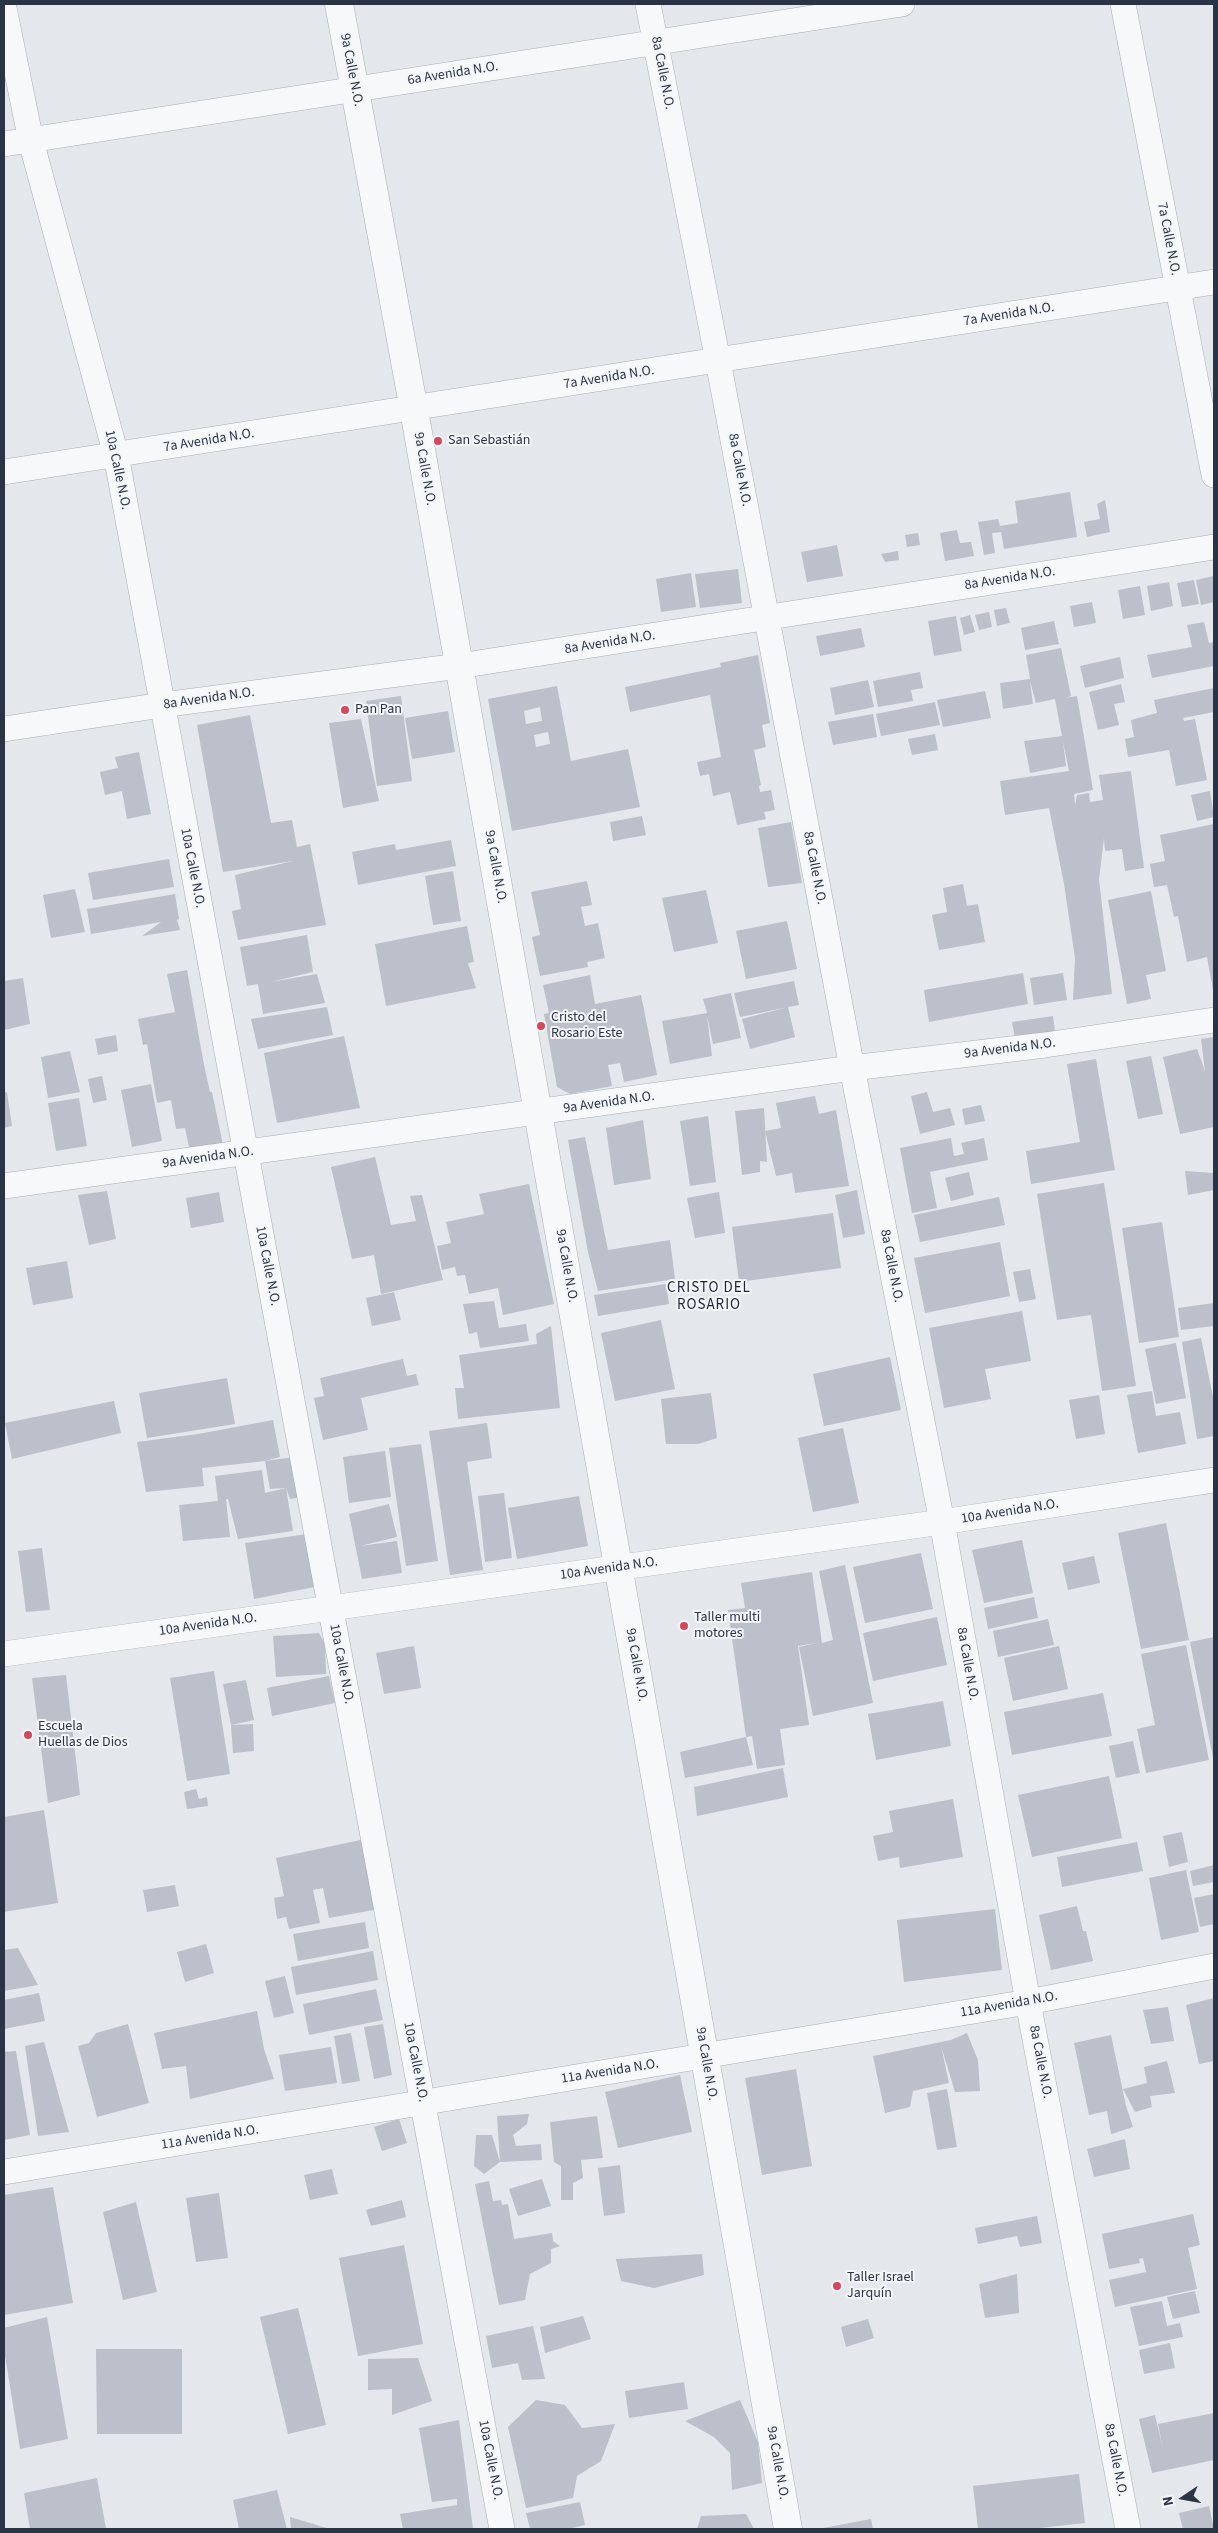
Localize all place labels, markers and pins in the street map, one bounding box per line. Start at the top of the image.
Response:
place label: San Sebastián [448,433,530,449]
marker: San Sebastián [432,435,444,447]
place label: Pan Pan [355,702,402,718]
marker: Pan Pan [339,704,351,716]
place label: Cristo del Rosario Este [551,1010,622,1042]
marker: Cristo del Rosario Este [535,1020,547,1032]
place label: Taller multi motores [694,1610,760,1642]
marker: Taller multi motores [678,1620,690,1632]
place label: Escuela Huellas de Dios [38,1719,128,1751]
marker: Escuela Huellas de Dios [22,1729,34,1741]
place label: Taller Israel Jarquín [847,2270,914,2302]
marker: Taller Israel Jarquín [831,2280,843,2292]

